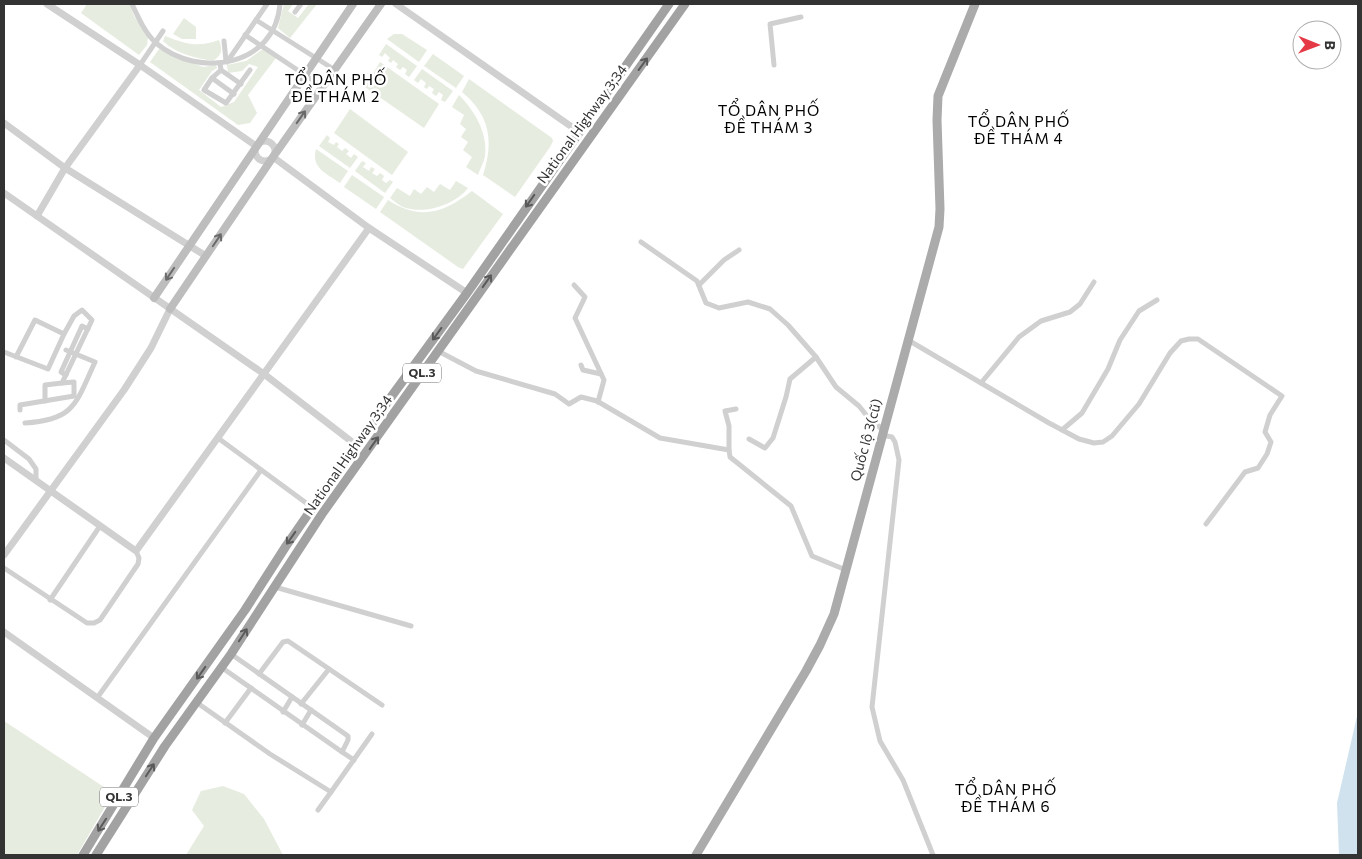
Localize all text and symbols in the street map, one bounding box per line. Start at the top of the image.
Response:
north arrow [1292,20,1342,70]
text: B [1322,40,1339,50]
one-way arrow [638,57,648,71]
street label: National Highway 3;34 [533,61,631,186]
district label: TỔ DÂN PHỐ ĐỀ THÁM 2 [285,67,387,105]
district label: TỔ DÂN PHỐ ĐỀ THÁM 3 [718,98,820,136]
district label: TỔ DÂN PHỐ ĐỀ THÁM 4 [968,109,1070,147]
one-way arrow [296,110,306,124]
one-way arrow [525,194,535,208]
one-way arrow [212,233,222,247]
one-way arrow [165,266,175,280]
one-way arrow [482,274,492,288]
one-way arrow [432,327,442,341]
road number: QL.3 [403,363,441,382]
street label: National Highway 3;34 [300,391,396,518]
street label: Quốc lộ 3(cũ) [846,397,885,483]
one-way arrow [369,436,379,450]
one-way arrow [286,531,297,544]
one-way arrow [238,628,248,642]
one-way arrow [196,665,206,679]
one-way arrow [145,763,155,777]
district label: TỔ DÂN PHỐ ĐỀ THÁM 6 [955,777,1057,815]
road number: QL.3 [100,788,138,806]
one-way arrow [96,817,106,831]

